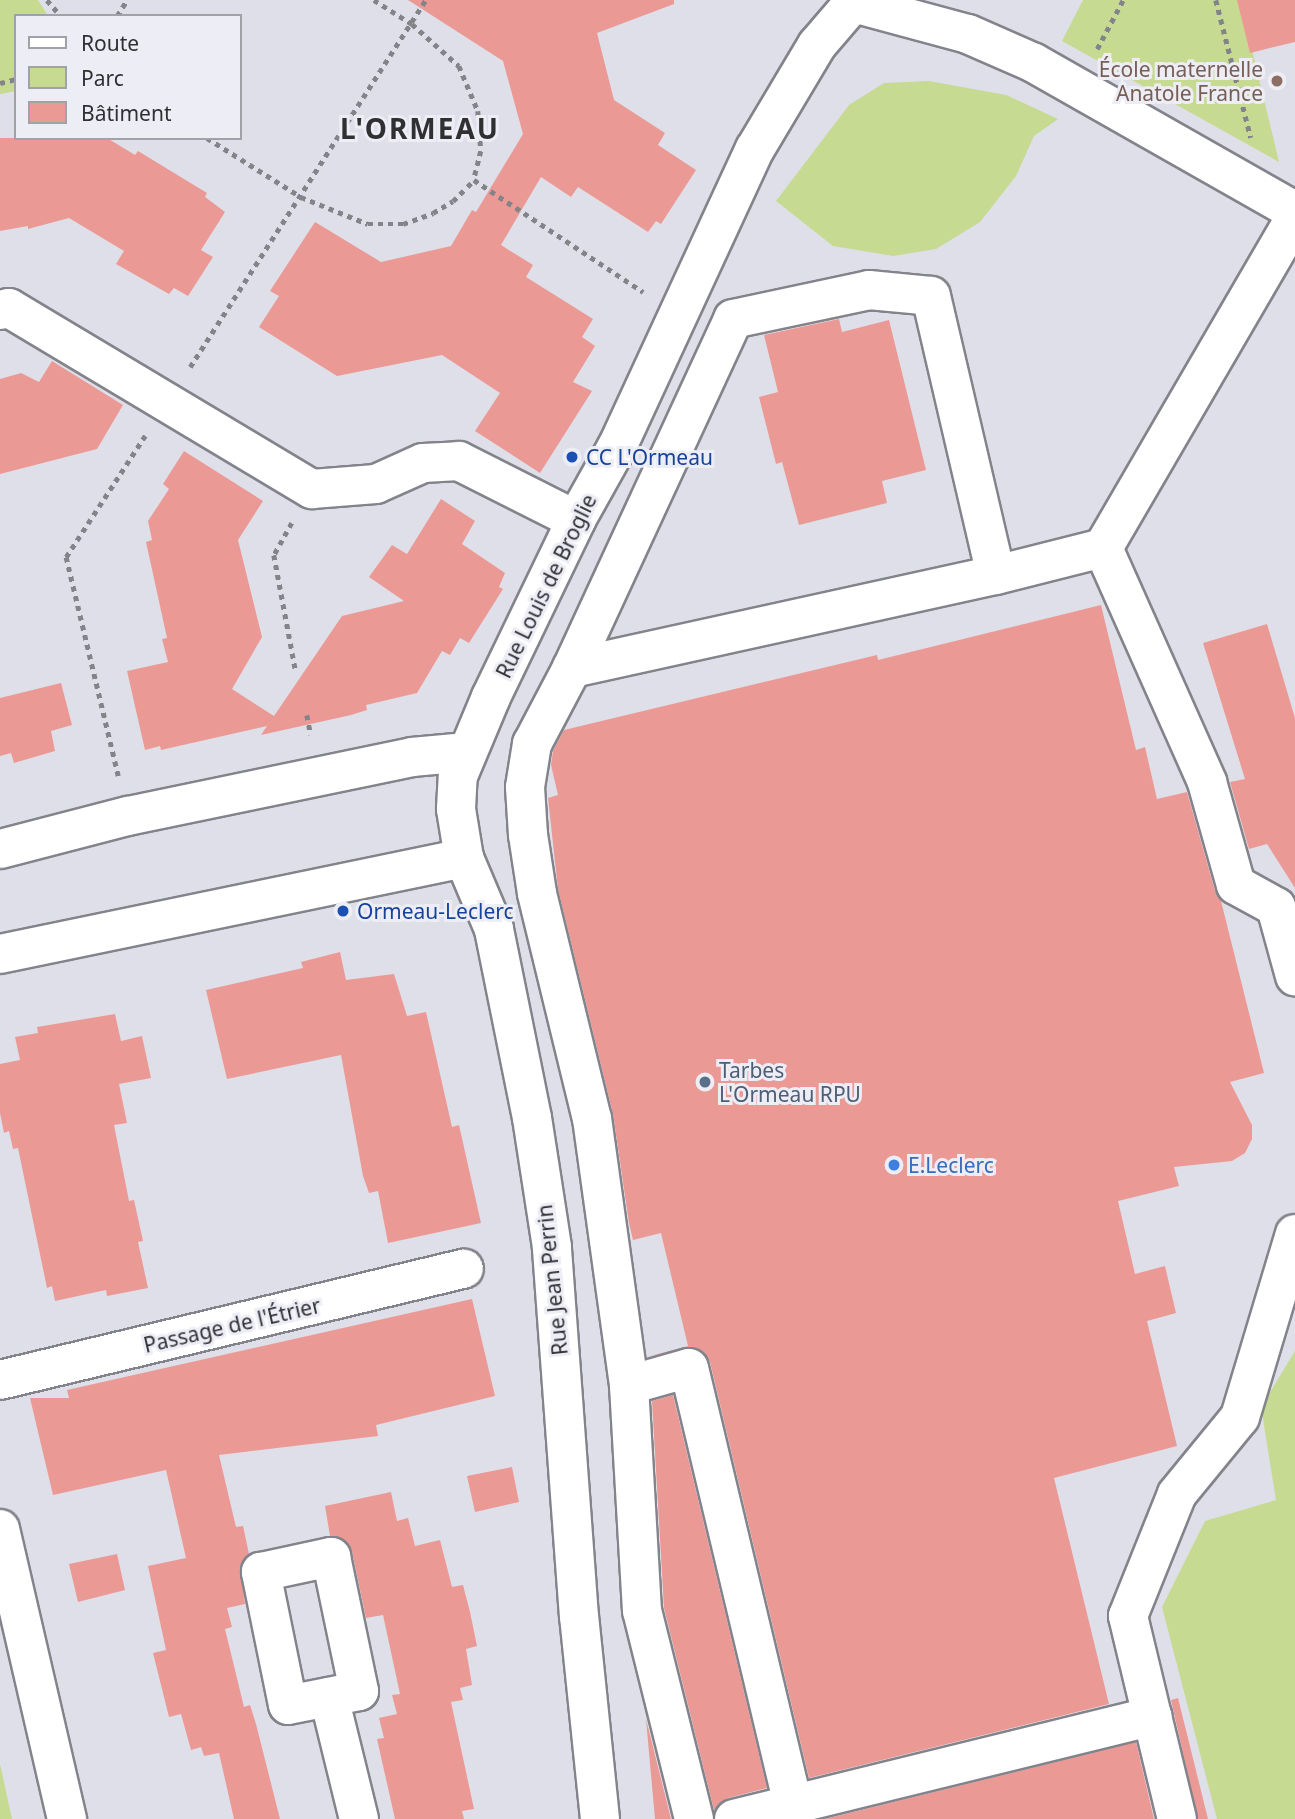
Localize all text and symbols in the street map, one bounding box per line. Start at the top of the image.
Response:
legend [14,14,242,140]
text: Route [81,29,139,57]
place label: École maternelle Anatole France [1099,56,1263,106]
text: Parc [81,64,124,92]
marker: École maternelle Anatole France [1269,73,1285,89]
text: Bâtiment [81,99,171,127]
district label: L'ORMEAU [341,111,499,145]
place label: CC L'Ormeau [586,444,713,470]
marker: CC L'Ormeau [564,449,580,465]
street label: Rue Louis de Broglie [491,490,601,682]
place label: Ormeau-Leclerc [357,898,514,924]
marker: Ormeau-Leclerc [335,903,351,919]
place label: Tarbes L'Ormeau RPU [719,1057,861,1107]
marker: Tarbes L'Ormeau RPU [697,1074,713,1090]
place label: E.Leclerc [908,1152,994,1178]
marker: E.Leclerc [886,1157,902,1173]
street label: Rue Jean Perrin [532,1203,572,1357]
street label: Passage de l'Étrier [141,1292,323,1358]

